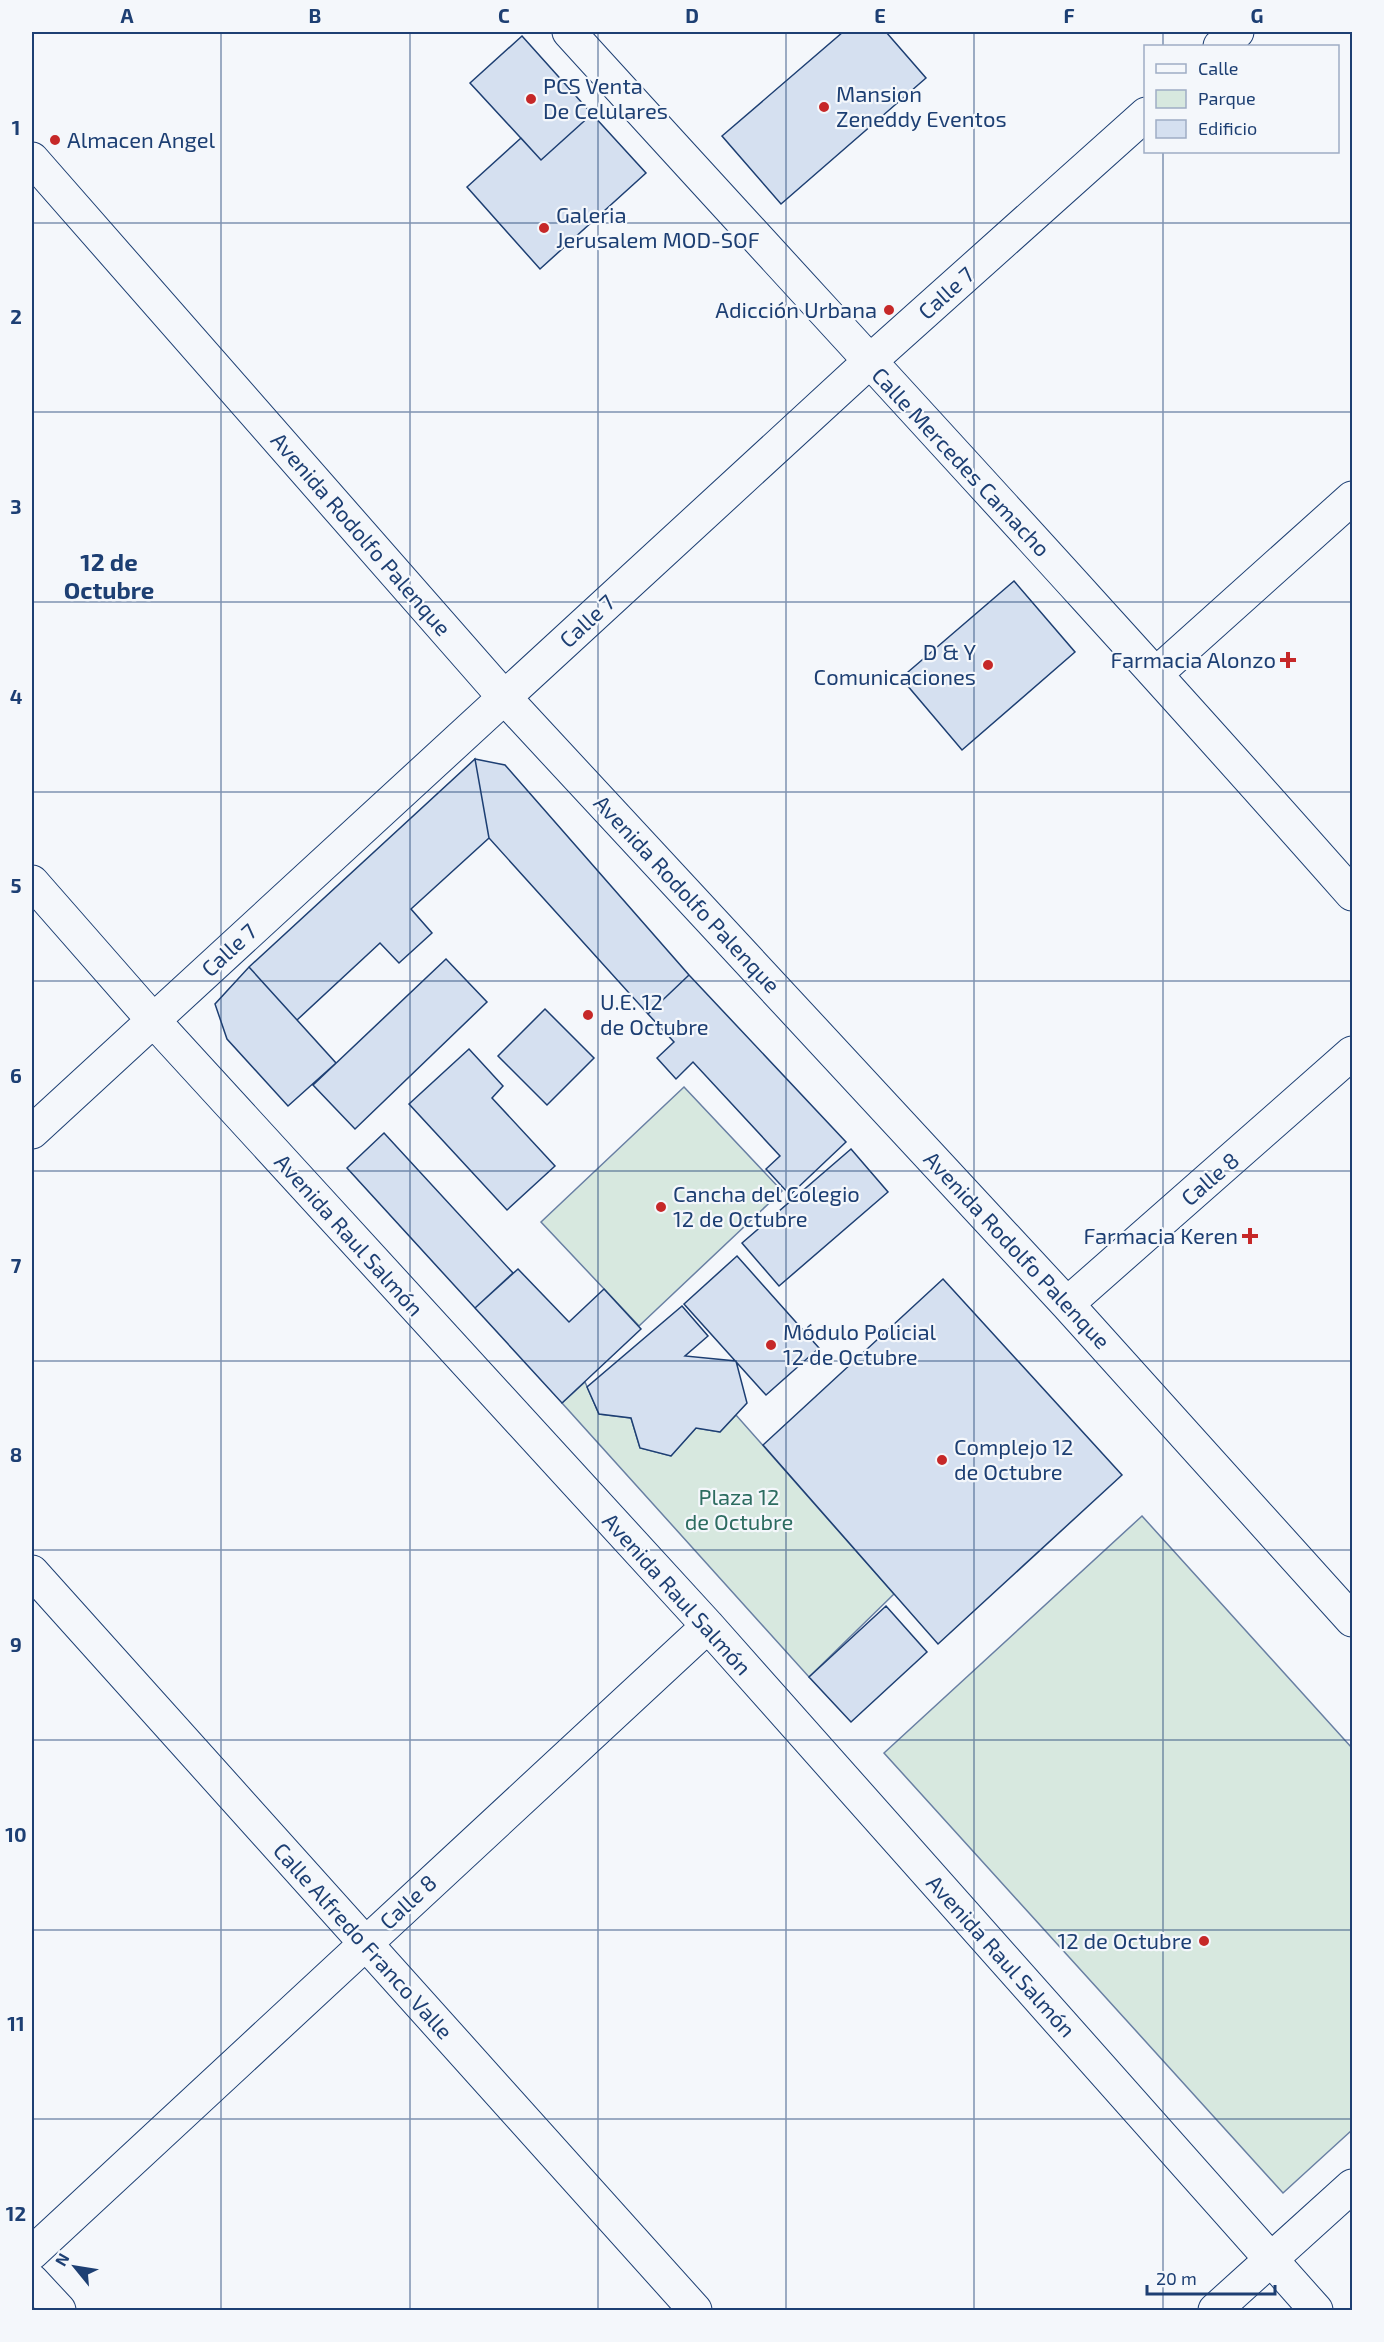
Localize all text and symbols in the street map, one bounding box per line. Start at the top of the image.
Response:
text: A [120,3,134,27]
text: B [309,3,321,27]
text: C [498,3,510,27]
text: D [685,3,699,27]
text: E [874,3,886,27]
text: F [1063,3,1075,27]
text: G [1251,3,1263,27]
legend [1144,45,1339,153]
text: Calle [1198,57,1239,79]
place label: PCS Venta De Celulares [543,72,668,123]
place label: Mansion Zeneddy Eventos [836,80,1007,131]
text: Parque [1198,87,1256,109]
marker: PCS Venta De Celulares [524,92,538,106]
marker: Mansion Zeneddy Eventos [817,100,831,114]
text: 1 [12,115,20,139]
text: Edificio [1198,117,1257,139]
place label: Almacen Angel [67,126,216,152]
marker: Almacen Angel [48,133,62,147]
place label: Galeria Jerusalem MOD-SOF [556,201,760,252]
marker: Galeria Jerusalem MOD-SOF [537,221,551,235]
street label: Calle 7 [912,261,978,324]
place label: Adicción Urbana [715,296,877,322]
marker: Adicción Urbana [882,303,896,317]
text: 2 [10,304,22,328]
street label: Calle Mercedes Camacho [867,361,1056,561]
street label: Avenida Rodolfo Palenque [266,427,457,640]
text: 3 [10,494,22,518]
district label: 12 de Octubre [64,547,154,604]
street label: Calle 7 [553,588,619,652]
place label: D & Y Comunicaciones [814,638,976,689]
place label: Farmacia Alonzo [1111,646,1276,672]
marker: Farmacia Alonzo [1281,653,1295,667]
marker: D & Y Comunicaciones [981,658,995,672]
text: 4 [10,684,23,708]
street label: Avenida Rodolfo Palenque [589,789,786,997]
text: 5 [10,873,22,897]
street label: Calle 7 [195,917,261,981]
place label: U.E. 12 de Octubre [600,988,709,1039]
marker: U.E. 12 de Octubre [581,1008,595,1022]
text: 6 [10,1063,22,1087]
street label: Avenida Rodolfo Palenque [919,1145,1116,1353]
street label: Calle 8 [1175,1146,1243,1210]
street label: Avenida Raul Salmón [270,1148,429,1321]
place label: Cancha del Colegio 12 de Octubre [673,1180,860,1231]
marker: Cancha del Colegio 12 de Octubre [654,1200,668,1214]
place label: Farmacia Keren [1084,1222,1238,1248]
marker: Farmacia Keren [1243,1229,1257,1243]
text: 7 [11,1253,22,1277]
place label: Módulo Policial 12 de Octubre [783,1318,936,1369]
marker: Módulo Policial 12 de Octubre [764,1338,778,1352]
place label: Complejo 12 de Octubre [954,1433,1073,1484]
text: 8 [10,1442,22,1466]
marker: Complejo 12 de Octubre [935,1453,949,1467]
park label: Plaza 12 de Octubre [685,1483,793,1534]
street label: Avenida Raul Salmón [598,1507,757,1680]
text: 9 [10,1632,22,1656]
text: 10 [5,1822,27,1846]
street label: Calle Alfredo Franco Valle [269,1837,459,2044]
street label: Calle 8 [374,1869,441,1934]
street label: Avenida Raul Salmón [922,1869,1081,2042]
place label: 12 de Octubre [1057,1927,1192,1953]
marker: 12 de Octubre [1197,1934,1211,1948]
text: 11 [7,2011,25,2035]
text: 12 [6,2201,26,2225]
north arrow [45,2237,105,2297]
text: N [50,2249,73,2269]
scale bar [1147,2258,1274,2296]
text: 20 m [1156,2267,1197,2289]

